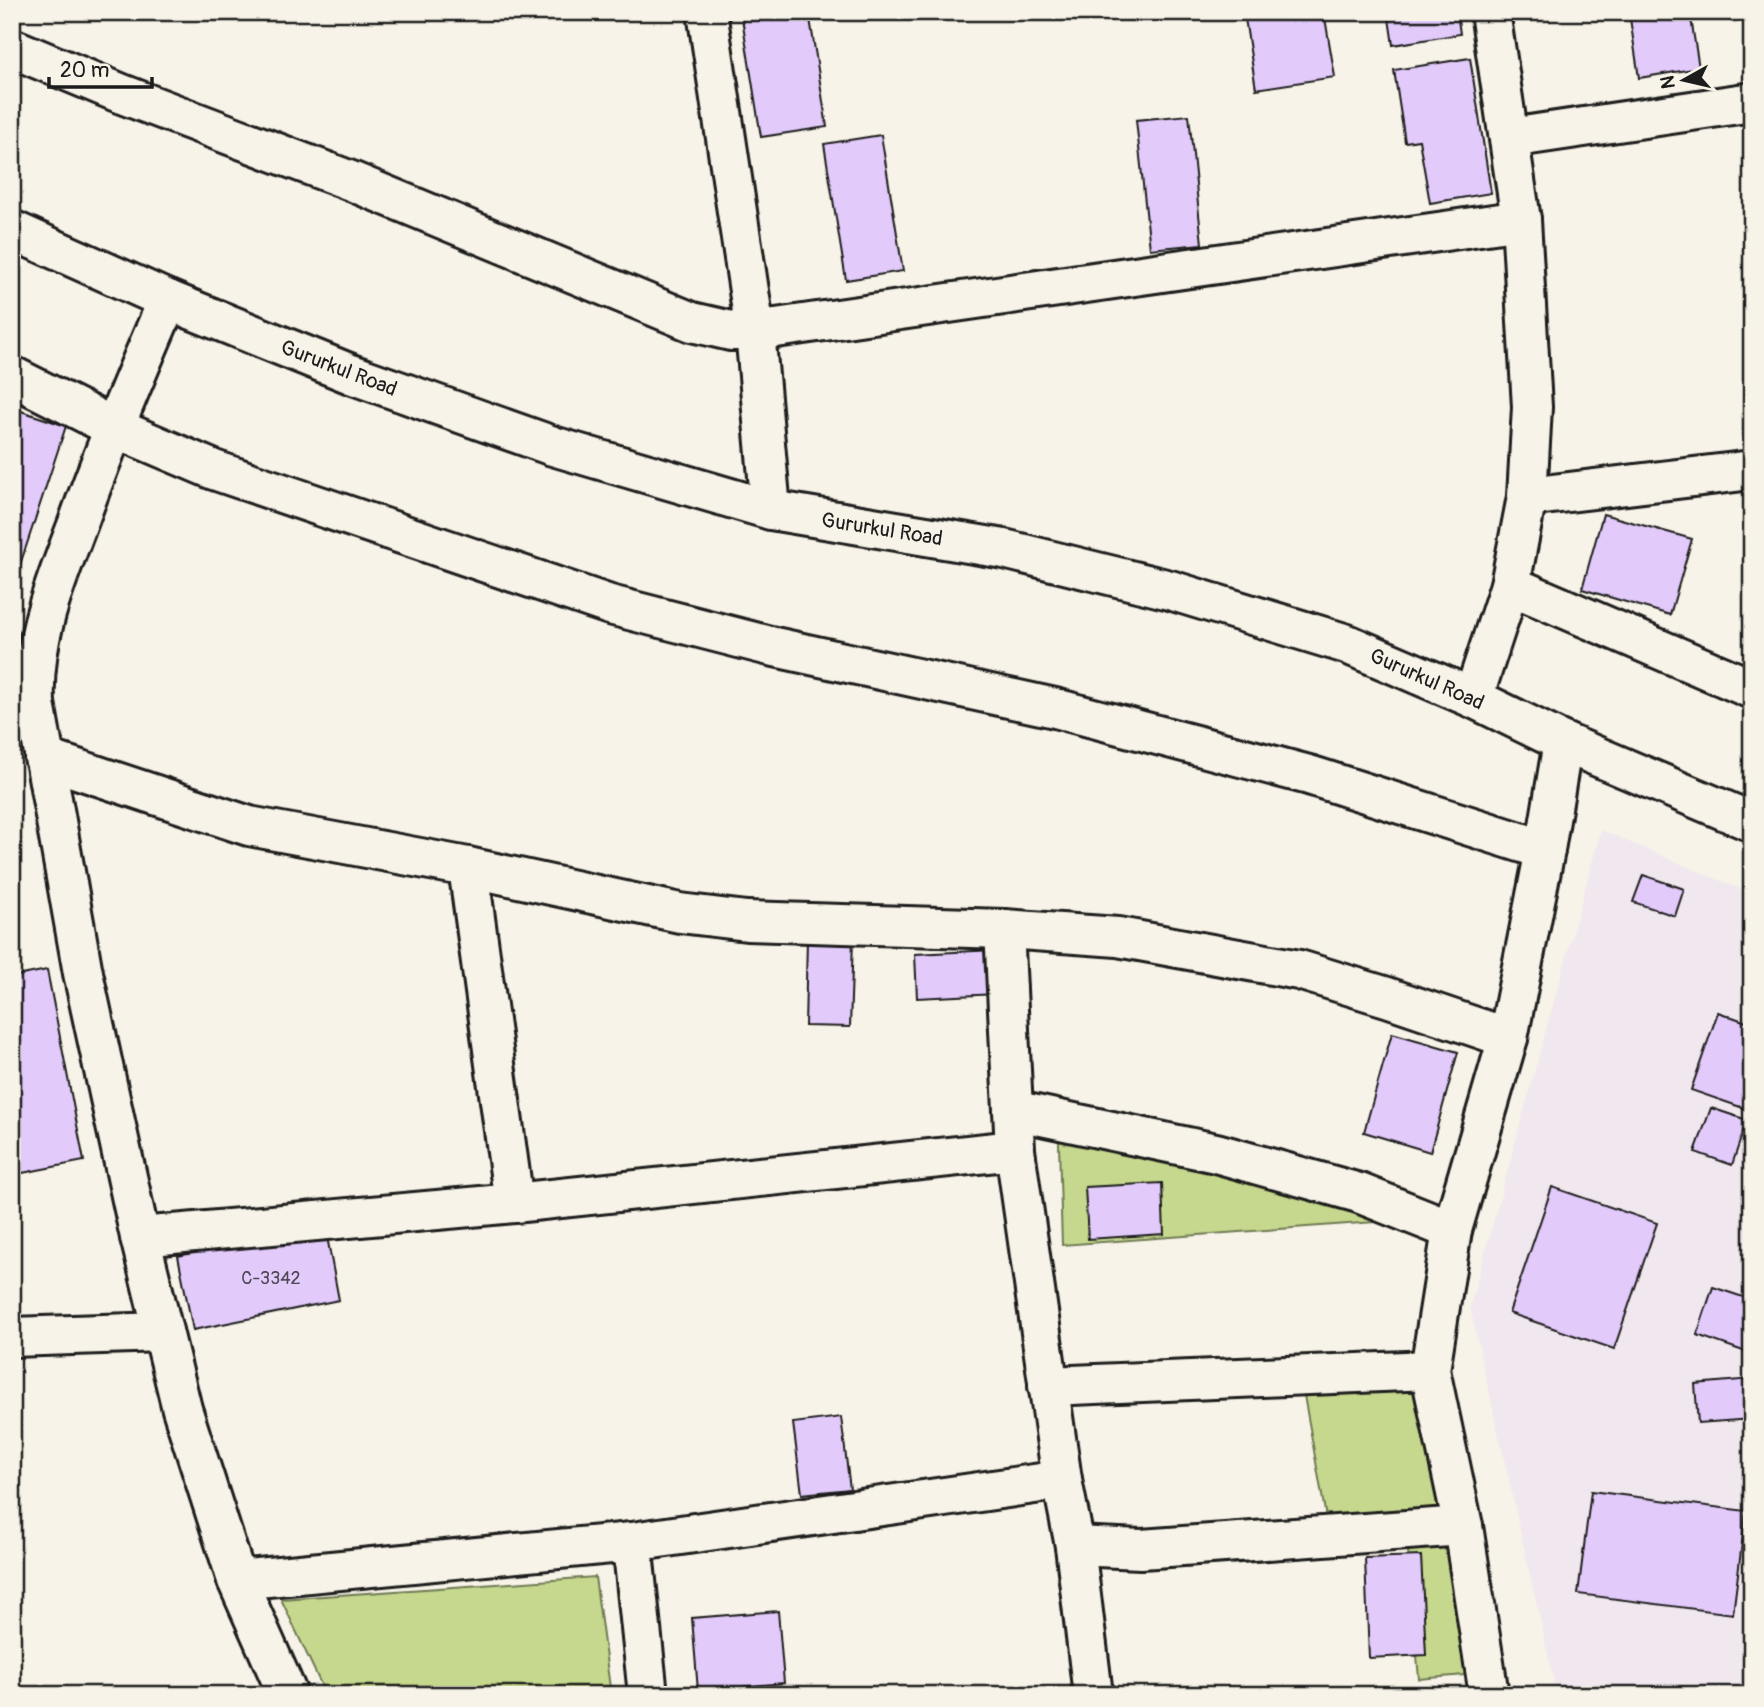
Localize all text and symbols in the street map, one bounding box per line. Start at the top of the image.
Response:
scale bar [49,46,152,90]
north arrow [1648,46,1718,116]
text: 20 m [60,57,109,84]
text: N [1655,74,1681,90]
street label: Gururkul Road [277,334,401,403]
street label: Gururkul Road [819,507,944,552]
street label: Gururkul Road [1365,642,1488,717]
house number: C-3342 [241,1267,301,1290]

